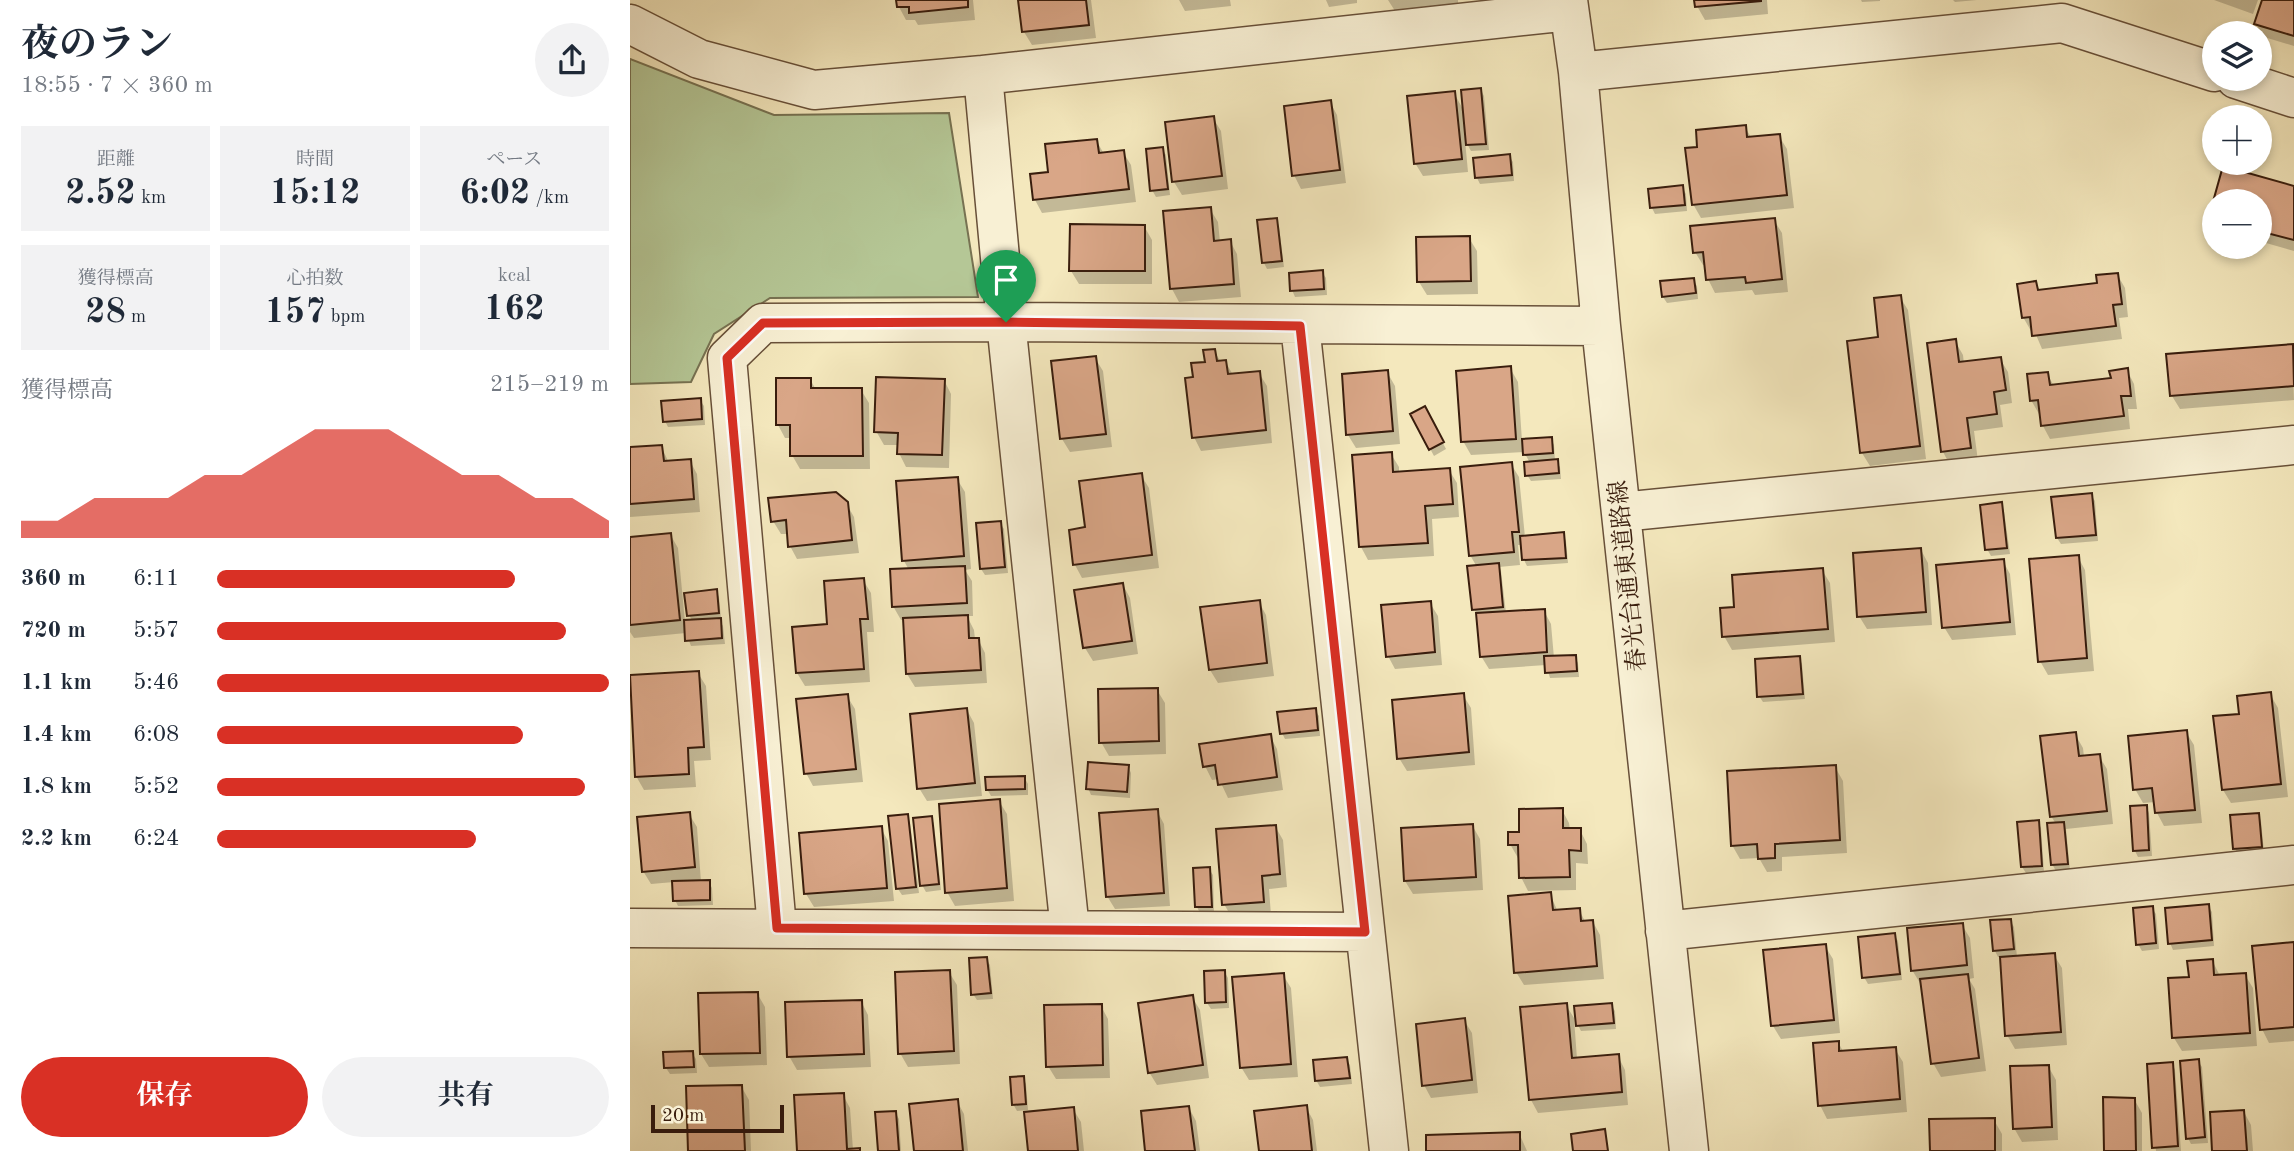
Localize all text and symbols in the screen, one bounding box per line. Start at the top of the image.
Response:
map controls [2202,21,2272,259]
button: layers [2202,21,2272,91]
button: share [535,23,609,97]
text: 夜のラン [21,27,173,65]
text: 18:55 · 7 × 360 m [21,74,213,97]
button: + [2202,105,2272,175]
text: 距離 [97,151,135,170]
text: 時間 [296,151,334,170]
text: ペース [486,151,542,170]
text: 2.52 [65,176,136,211]
text: 15:12 [269,176,361,211]
text: 6:02 [460,176,530,211]
text: km [136,189,166,208]
text: /km [530,189,569,208]
button: − [2202,189,2272,259]
pin [976,250,1036,322]
icon: arrive [987,261,1025,299]
text: kcal [498,267,531,286]
text: 獲得標高 [78,270,154,289]
text: 心拍数 [286,270,344,289]
text: 162 [484,292,545,327]
text: 28 [85,295,126,330]
text: 157 [265,295,325,330]
text: m [126,308,146,327]
text: bpm [325,308,365,327]
text: 215–219 m [490,373,609,396]
text: 獲得標高 [21,379,113,402]
street label: 春光台通東道路線 [1604,479,1651,673]
text: 360 m [21,567,86,590]
text: 6:11 [133,567,179,590]
text: 720 m [21,619,86,642]
text: 5:57 [133,619,179,642]
text: 1.1 km [21,671,92,694]
text: 5:46 [133,671,179,694]
text: 1.4 km [21,723,92,746]
text: 6:08 [133,723,179,746]
text: 1.8 km [21,775,92,798]
text: 5:52 [133,775,179,798]
text: 2.2 km [21,827,92,850]
text: 6:24 [133,827,179,850]
button: 保存 [21,1057,308,1137]
button: 共有 [322,1057,609,1137]
scale bar [651,1102,784,1134]
text: 20 m [662,1107,704,1126]

